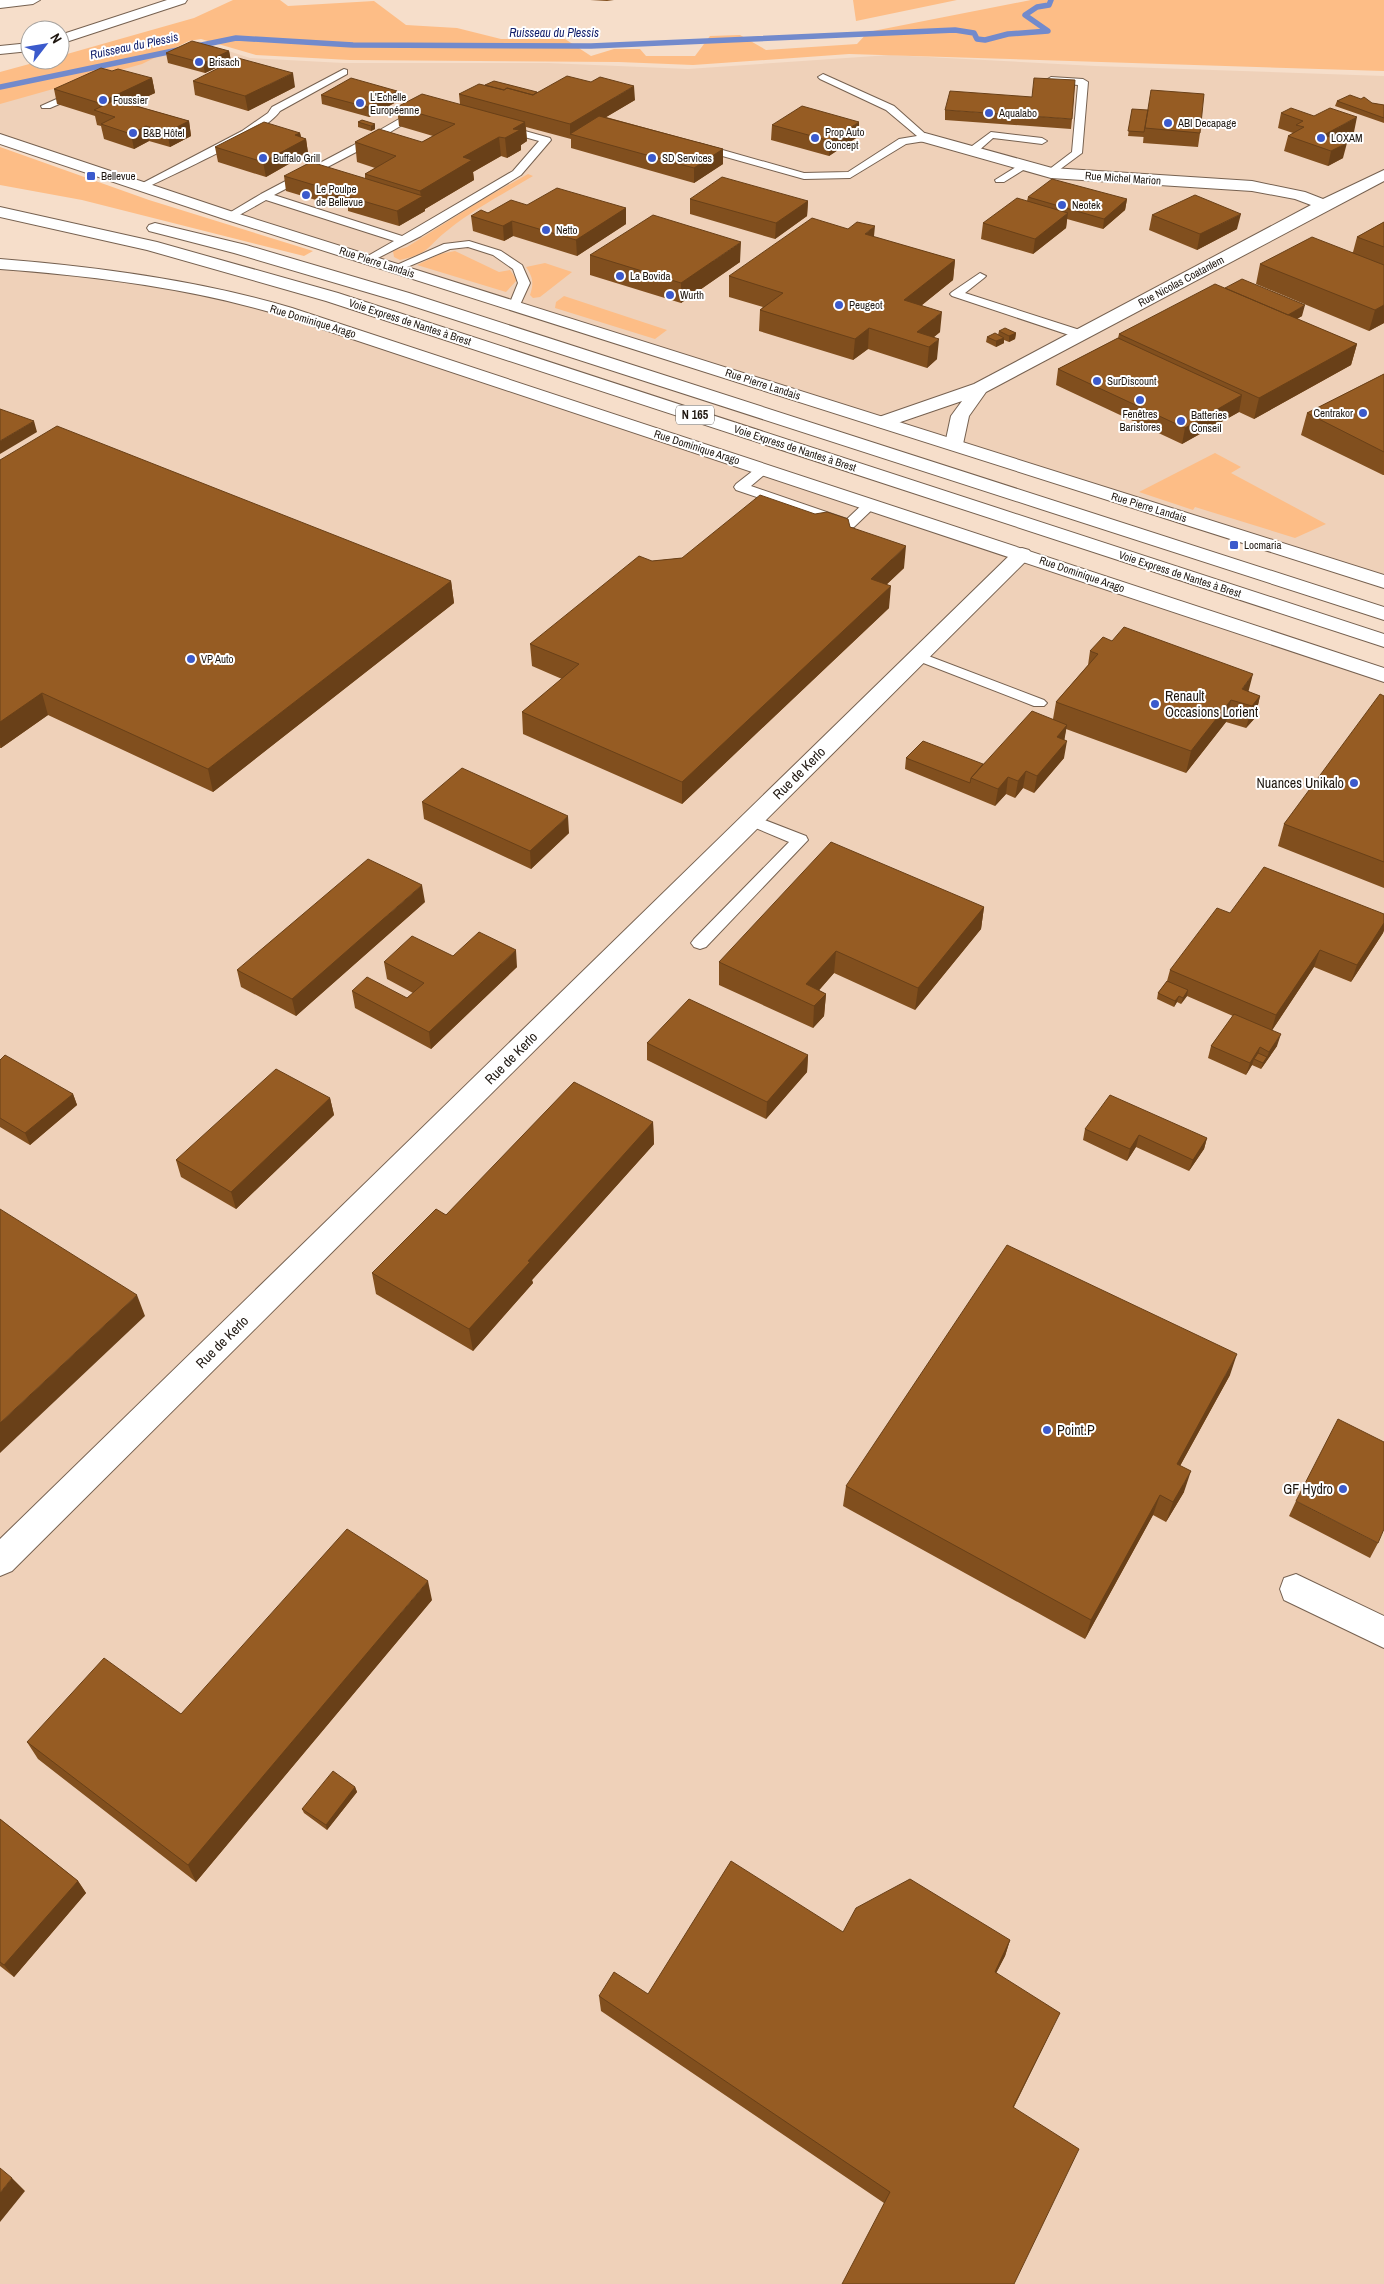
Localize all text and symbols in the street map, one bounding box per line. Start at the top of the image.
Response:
north arrow [20,20,70,70]
water label: Ruisseau du Plessis [509,25,599,41]
water label: Ruisseau du Plessis [88,29,180,63]
text: N [46,30,66,46]
place label: Brisach [209,55,240,69]
marker: Brisach [193,56,205,68]
place label: L'Echelle Européenne [370,90,419,117]
place label: Foussier [113,93,148,107]
marker: Foussier [97,94,109,106]
marker: L'Echelle Européenne [354,97,366,109]
place label: Aqualabo [998,106,1037,120]
marker: Aqualabo [983,107,995,119]
place label: ABI Decapage [1177,116,1236,130]
marker: ABI Decapage [1162,117,1174,129]
place label: Prop Auto Concept [825,125,865,152]
place label: B&B Hôtel [143,126,185,140]
marker: B&B Hôtel [127,127,139,139]
place label: LOXAM [1331,131,1363,145]
marker: Prop Auto Concept [809,132,821,144]
marker: LOXAM [1315,132,1327,144]
place label: Buffalo Grill [273,151,320,165]
place label: SD Services [662,151,713,165]
marker: Buffalo Grill [257,152,269,164]
marker: SD Services [646,152,658,164]
street label: Rue Michel Marion [1085,168,1161,188]
place label: Bellevue [101,169,136,183]
marker: Bellevue [85,170,97,182]
place label: Le Poulpe de Bellevue [316,182,363,209]
marker: Le Poulpe de Bellevue [300,189,312,201]
place label: Neotek [1072,198,1101,212]
marker: Neotek [1056,199,1068,211]
place label: Netto [556,223,578,237]
marker: Netto [540,224,552,236]
street label: Rue Pierre Landais [338,243,417,281]
street label: Rue Nicolas Coatanlem [1136,252,1226,310]
place label: La Bovida [630,269,671,283]
marker: La Bovida [614,270,626,282]
place label: Wurth [680,288,704,302]
marker: Wurth [664,289,676,301]
street label: Voie Express de Nantes à Brest [347,296,473,349]
place label: Peugeot [849,298,883,312]
marker: Peugeot [833,299,845,311]
street label: Rue Dominique Arago [268,301,358,341]
street label: Rue Pierre Landais [724,365,803,403]
place label: SurDiscount [1107,374,1157,388]
marker: SurDiscount [1091,375,1103,387]
marker: Fenêtres Baristores [1134,394,1146,406]
road number: N 165 [676,406,714,424]
place label: Centrakor [1313,406,1353,420]
place label: Fenêtres Baristores [1119,407,1161,434]
marker: Centrakor [1357,407,1369,419]
place label: Batteries Conseil [1191,408,1228,435]
marker: Batteries Conseil [1175,415,1187,427]
street label: Voie Express de Nantes à Brest [732,422,858,475]
street label: Rue Dominique Arago [652,427,742,467]
street label: Rue Pierre Landais [1110,489,1189,525]
place label: Locmaria [1244,538,1282,552]
marker: Locmaria [1228,539,1240,551]
street label: Voie Express de Nantes à Brest [1117,548,1243,601]
street label: Rue Dominique Arago [1038,553,1126,595]
place label: VP Auto [201,652,233,666]
marker: VP Auto [185,653,197,665]
place label: Renault Occasions Lorient [1165,687,1258,721]
marker: Renault Occasions Lorient [1149,698,1161,710]
street label: Rue de Kerlo [769,743,829,803]
place label: Nuances Unikalo [1257,774,1344,792]
marker: Nuances Unikalo [1348,777,1360,789]
street label: Rue de Kerlo [481,1028,541,1088]
street label: Rue de Kerlo [192,1312,252,1372]
place label: Point.P [1057,1421,1095,1439]
marker: Point.P [1041,1424,1053,1436]
place label: GF Hydro [1283,1480,1333,1498]
marker: GF Hydro [1337,1483,1349,1495]

